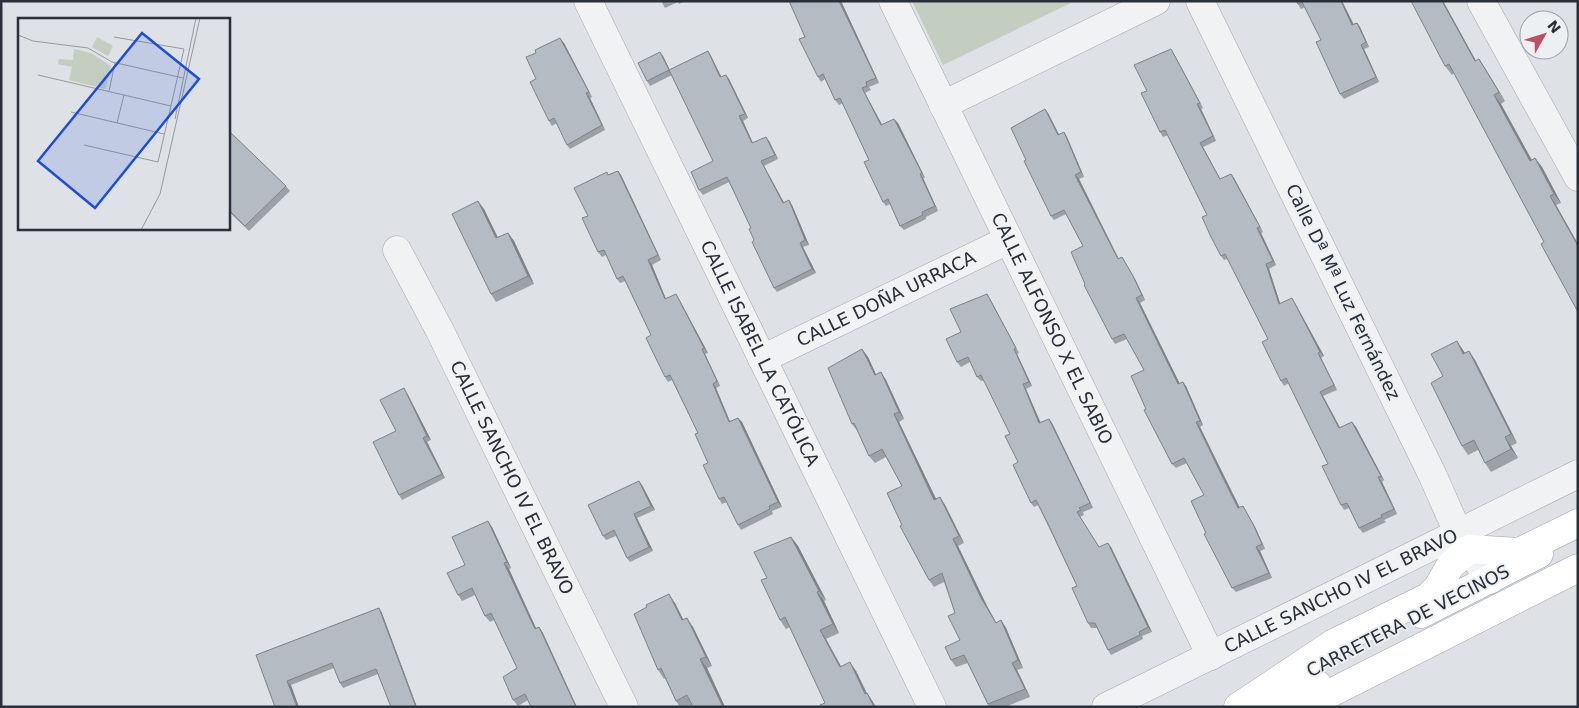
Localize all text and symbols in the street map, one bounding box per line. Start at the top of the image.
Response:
north arrow [1519,10,1569,60]
text: N [1544,17,1564,36]
inset map [18,18,230,230]
street label: Calle Dª Mª Luz Fernández [1282,180,1405,403]
street label: CALLE ALFONSO X EL SABIO [987,209,1118,447]
street label: CALLE ISABEL LA CATÓLICA [696,237,824,470]
street label: CALLE DOÑA URRACA [793,246,979,351]
street label: CALLE SANCHO IV EL BRAVO [446,357,578,598]
street label: CALLE SANCHO IV EL BRAVO [1221,524,1461,657]
street label: CARRETERA DE VECINOS [1303,560,1513,681]

